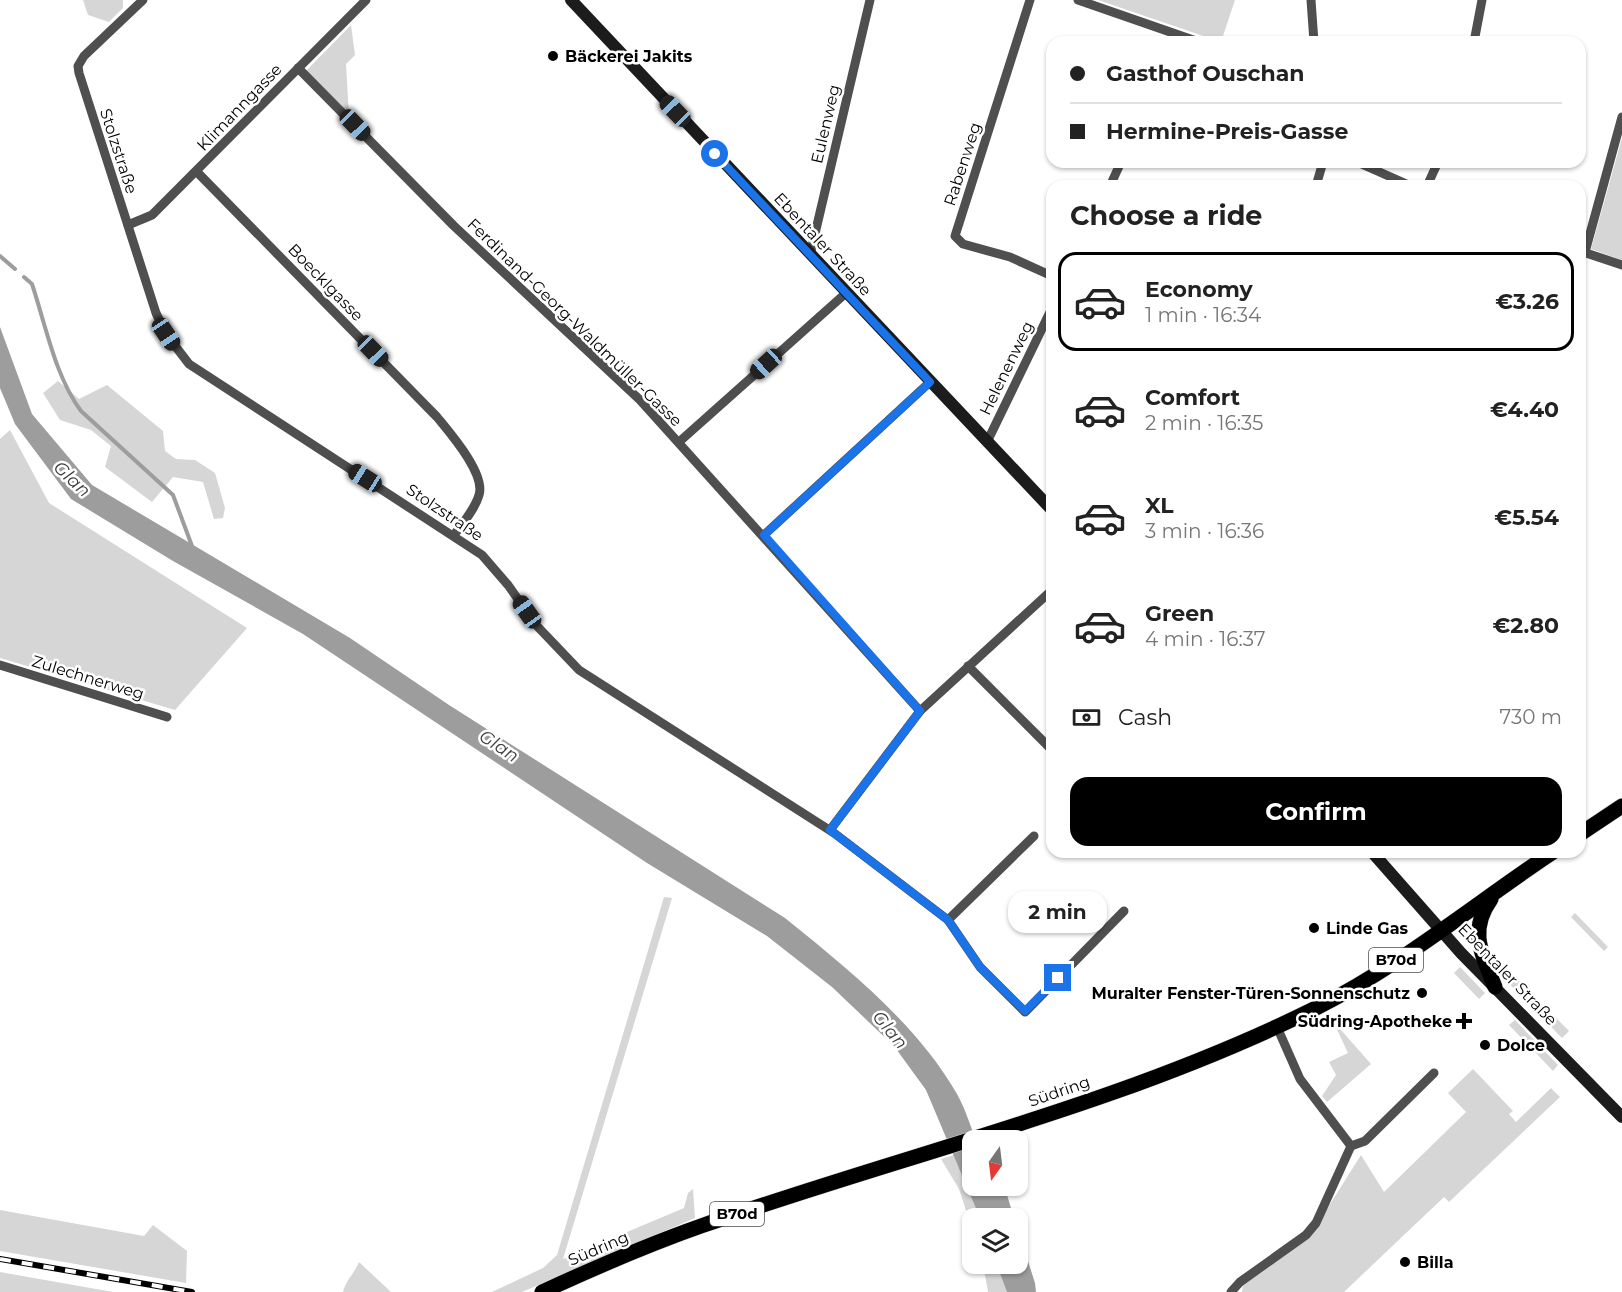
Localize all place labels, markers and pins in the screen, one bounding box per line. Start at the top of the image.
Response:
place label: Bäckerei Jakits [565,47,693,66]
marker: Bäckerei Jakits [546,49,560,63]
place label: Linde Gas [1326,919,1409,938]
marker: Linde Gas [1307,921,1321,935]
place label: Muralter Fenster-Türen-Sonnenschutz [1092,984,1410,1003]
marker: Muralter Fenster-Türen-Sonnenschutz [1415,986,1429,1000]
place label: Südring-Apotheke [1298,1012,1452,1031]
marker: Südring-Apotheke [1457,1014,1471,1028]
place label: Dolce [1497,1036,1545,1055]
marker: Dolce [1478,1038,1492,1052]
place label: Billa [1417,1253,1454,1272]
marker: Billa [1398,1255,1412,1269]

